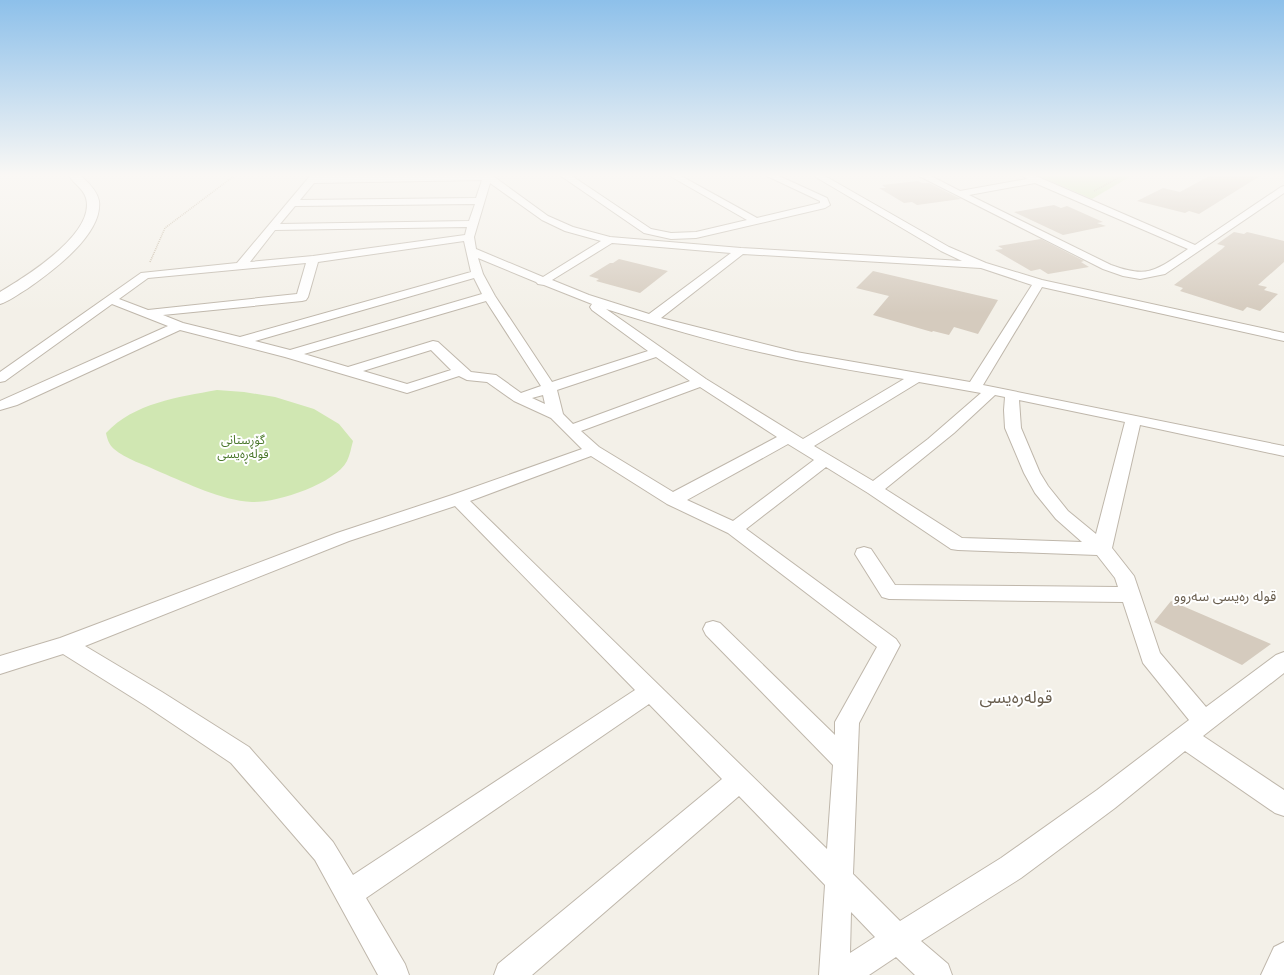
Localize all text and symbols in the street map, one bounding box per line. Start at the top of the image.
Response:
park label: گۆڕستانی قولەڕەیسی [217,431,269,464]
district label: قولە رەیسی سەروو [1174,586,1276,605]
district label: قولەرەیسی [980,685,1052,708]

